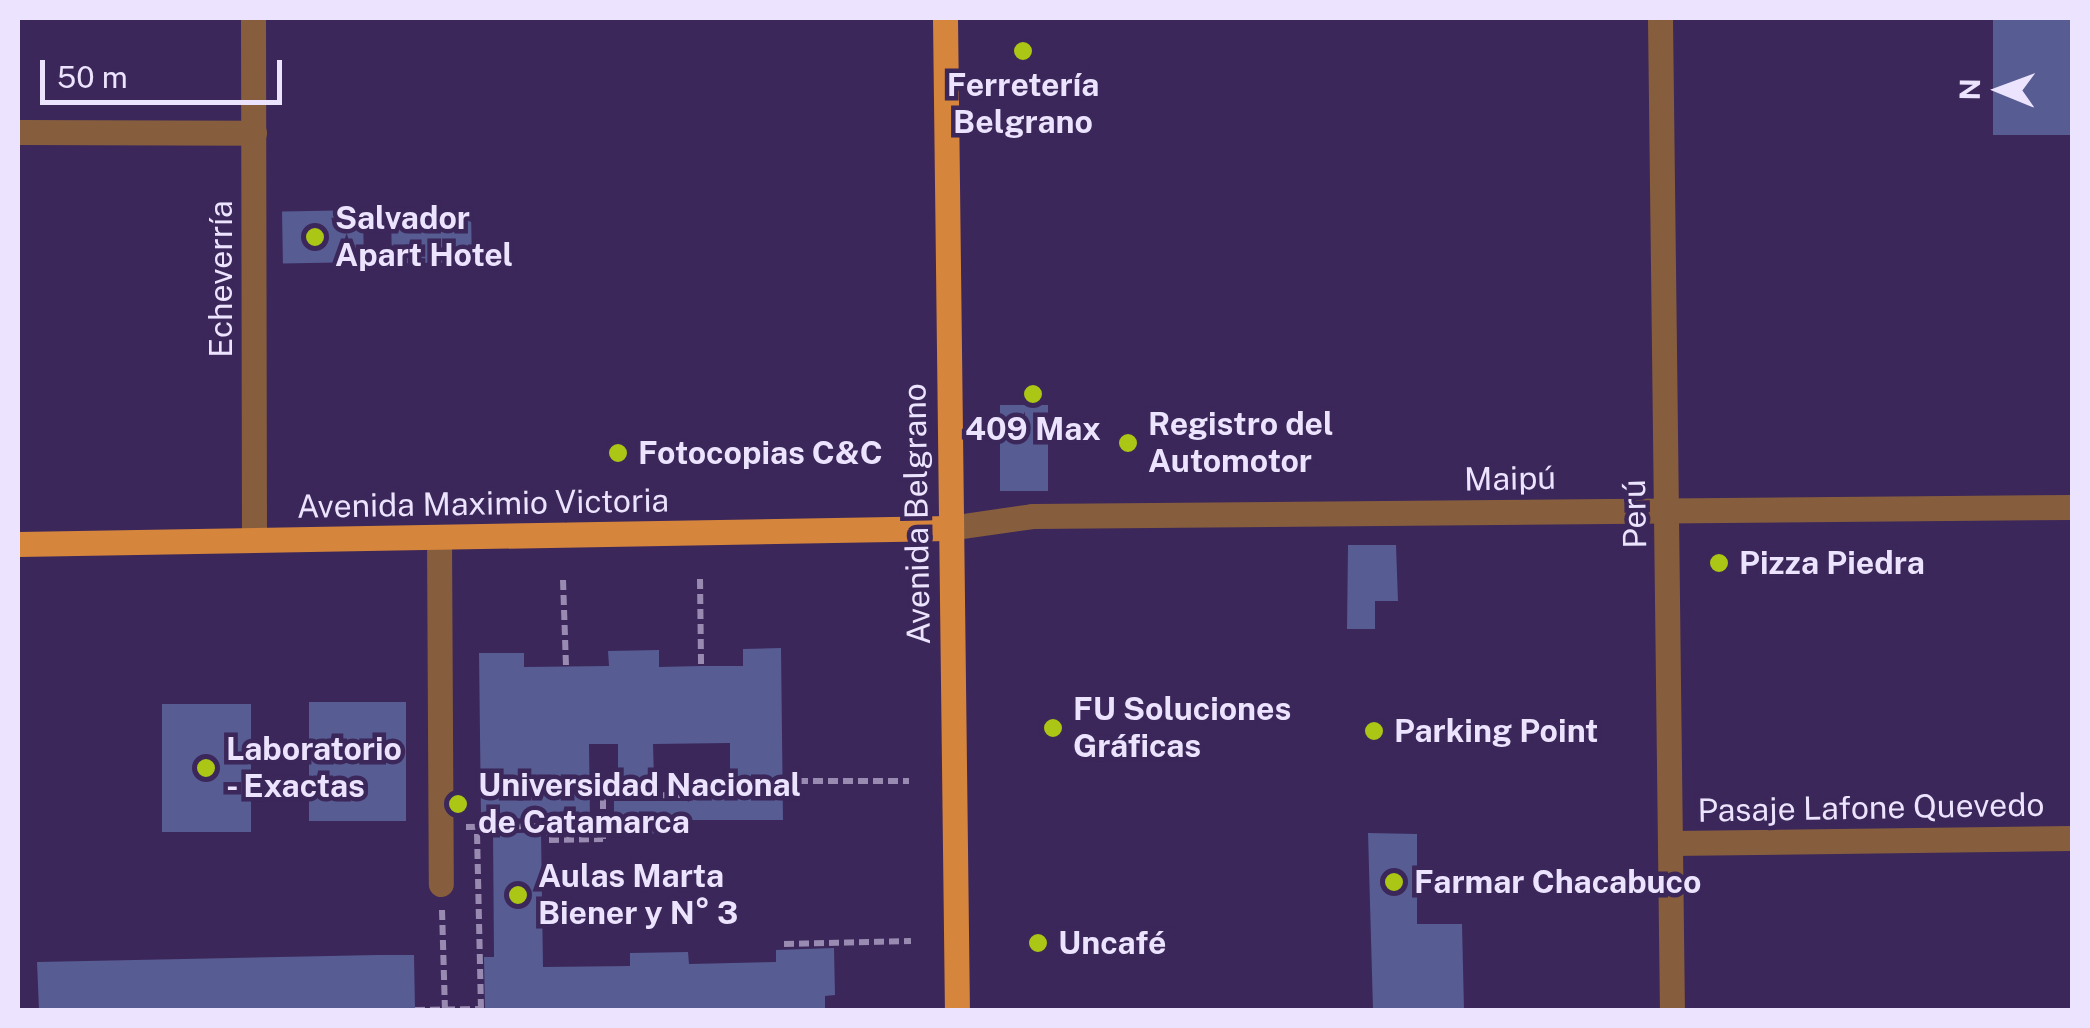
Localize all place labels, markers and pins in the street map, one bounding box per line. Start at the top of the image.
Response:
marker: Ferretería Belgrano [1012,40,1034,62]
place label: Ferretería Belgrano [947,67,1099,142]
place label: Salvador Apart Hotel [335,200,513,275]
marker: Salvador Apart Hotel [304,226,326,248]
marker: 409 Max [1022,383,1044,405]
place label: Registro del Automotor [1148,406,1334,481]
place label: 409 Max [965,410,1101,448]
marker: Registro del Automotor [1117,432,1139,454]
place label: Fotocopias C&C [638,434,883,472]
marker: Fotocopias C&C [607,442,629,464]
place label: Pizza Piedra [1739,544,1925,582]
marker: Pizza Piedra [1708,552,1730,574]
place label: FU Soluciones Gráficas [1073,691,1291,766]
place label: Parking Point [1394,712,1598,750]
marker: FU Soluciones Gráficas [1042,717,1064,739]
marker: Parking Point [1363,720,1385,742]
place label: Laboratorio - Exactas [226,731,402,806]
marker: Laboratorio - Exactas [195,757,217,779]
place label: Universidad Nacional de Catamarca [478,767,801,842]
marker: Universidad Nacional de Catamarca [447,793,469,815]
place label: Aulas Marta Biener y N° 3 [538,858,739,933]
place label: Farmar Chacabuco [1414,863,1701,901]
marker: Farmar Chacabuco [1383,871,1405,893]
marker: Aulas Marta Biener y N° 3 [507,884,529,906]
place label: Uncafé [1058,924,1166,962]
marker: Uncafé [1027,932,1049,954]

